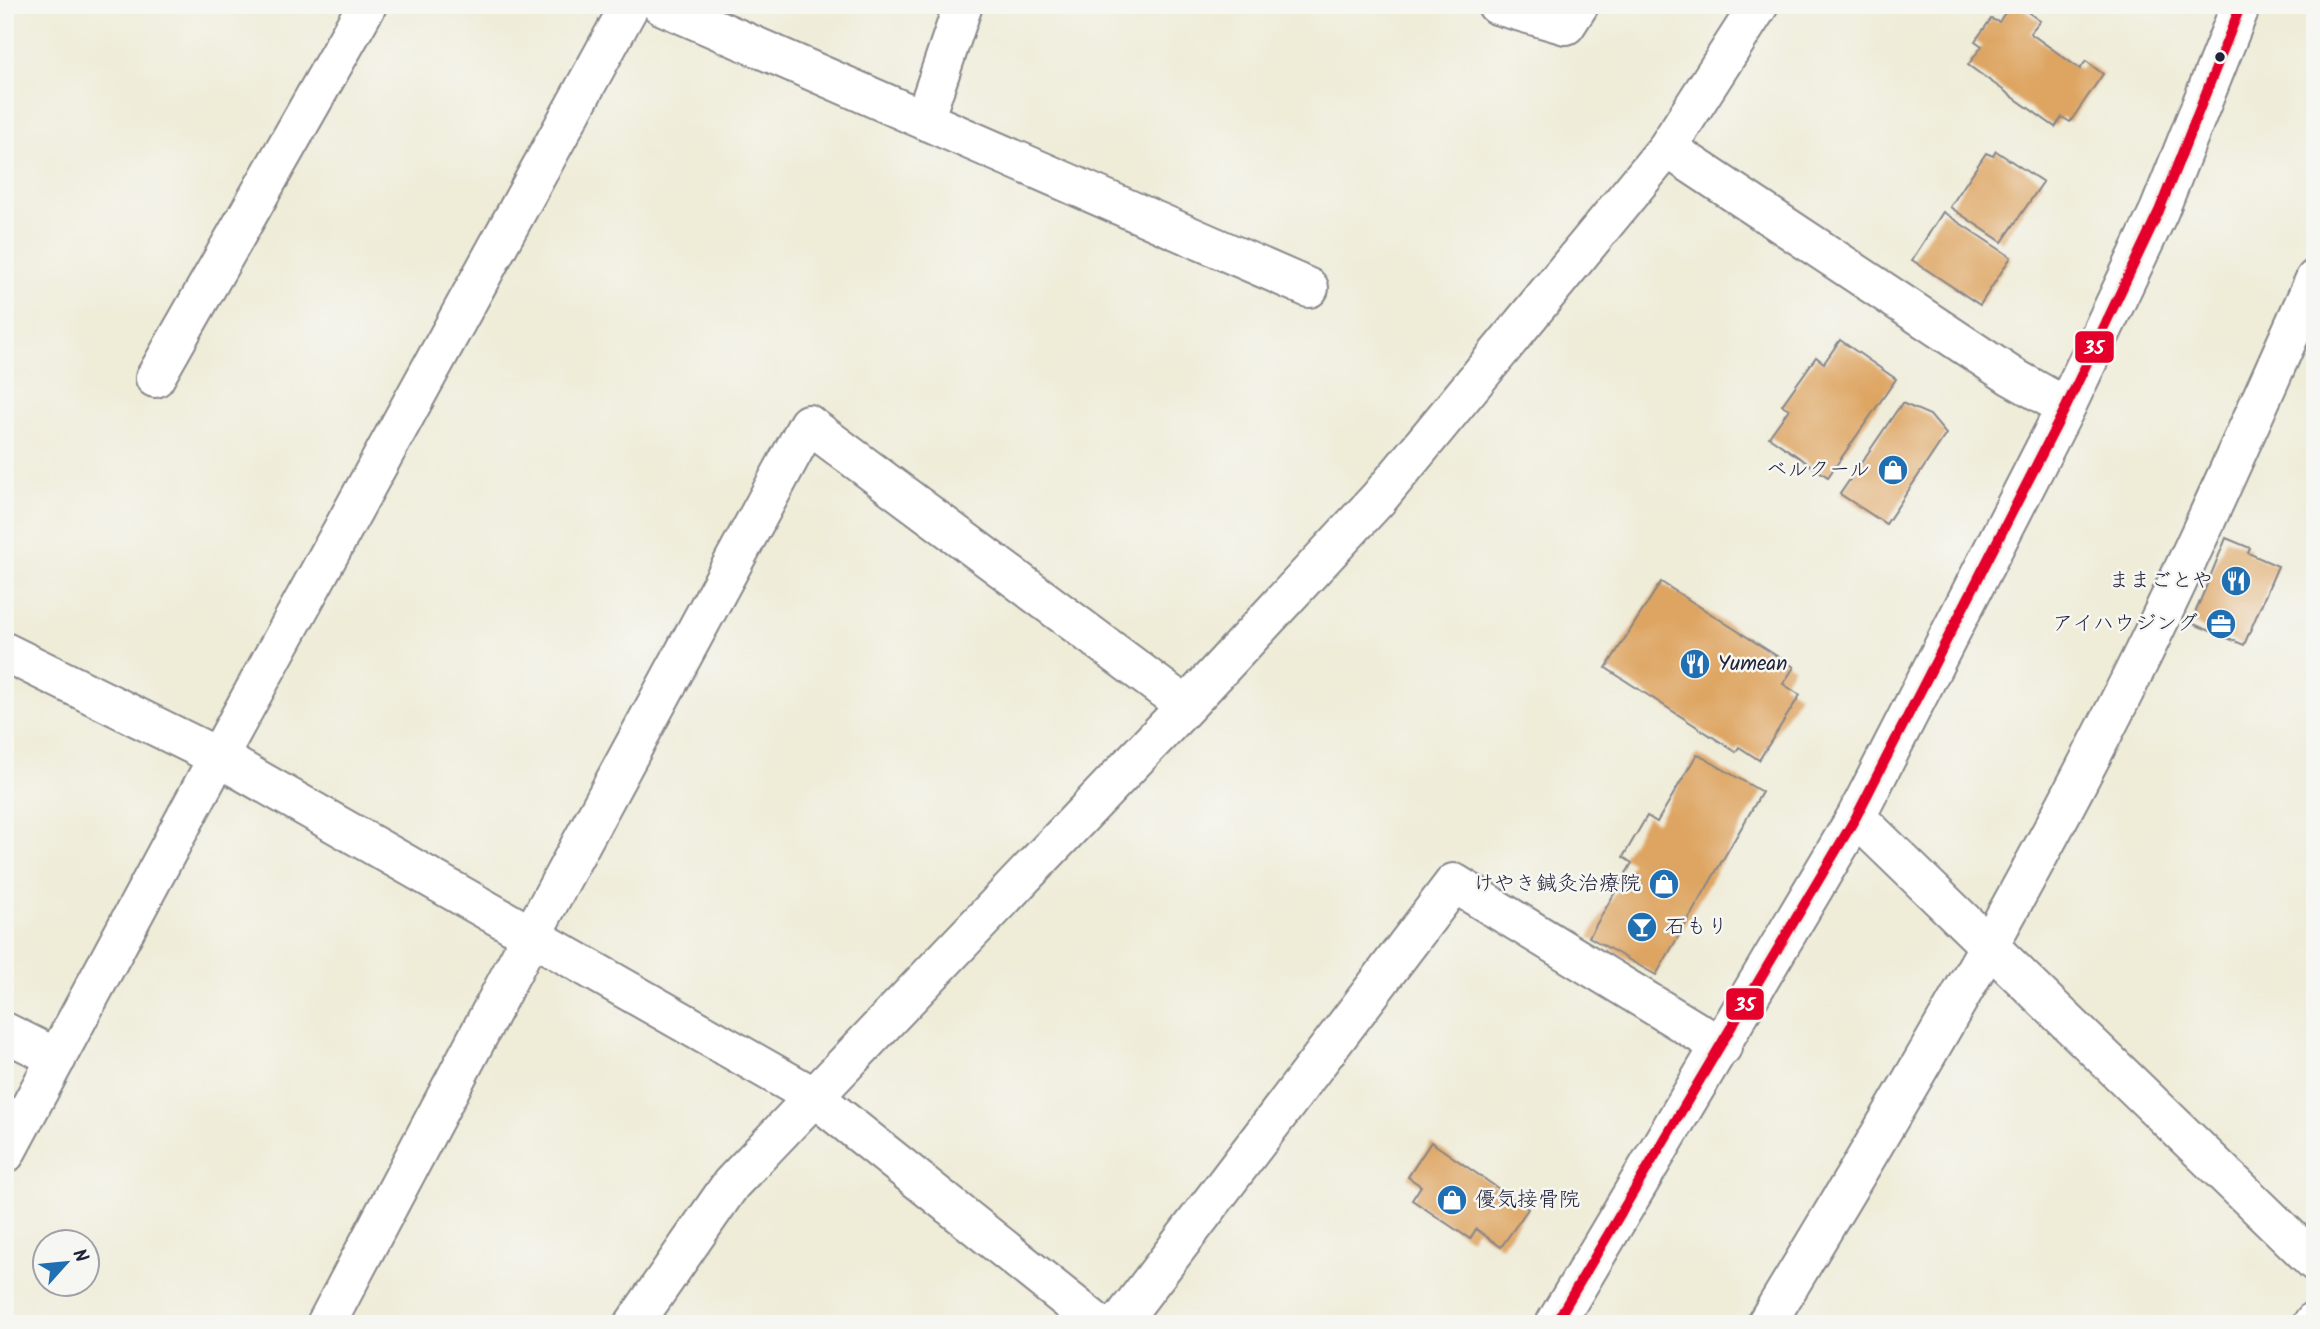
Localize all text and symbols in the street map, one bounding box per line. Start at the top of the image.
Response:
unlabelled marker [2213,50,2227,64]
line badge: 35 [2074,330,2115,364]
text: 35 [2083,334,2105,364]
shop icon: ベルクール [1876,453,1910,487]
place label: ベルクール [1766,454,1870,487]
restaurant icon: ままごとや [2219,564,2253,598]
place label: ままごとや [2108,565,2213,598]
office icon: アイハウジング [2204,607,2238,641]
place label: アイハウジング [2052,608,2198,641]
restaurant icon: Yumean [1678,647,1712,681]
place label: Yumean [1718,648,1787,681]
shop icon: けやき鍼灸治療院 [1647,867,1681,901]
place label: けやき鍼灸治療院 [1473,868,1641,901]
bar icon: 石もり [1625,910,1659,944]
place label: 石もり [1665,911,1728,944]
line badge: 35 [1725,987,1765,1021]
text: 35 [1734,991,1756,1021]
shop icon: 優気接骨院 [1435,1183,1469,1217]
place label: 優気接骨院 [1475,1184,1580,1217]
north arrow [32,1228,102,1298]
text: N [63,1244,95,1268]

